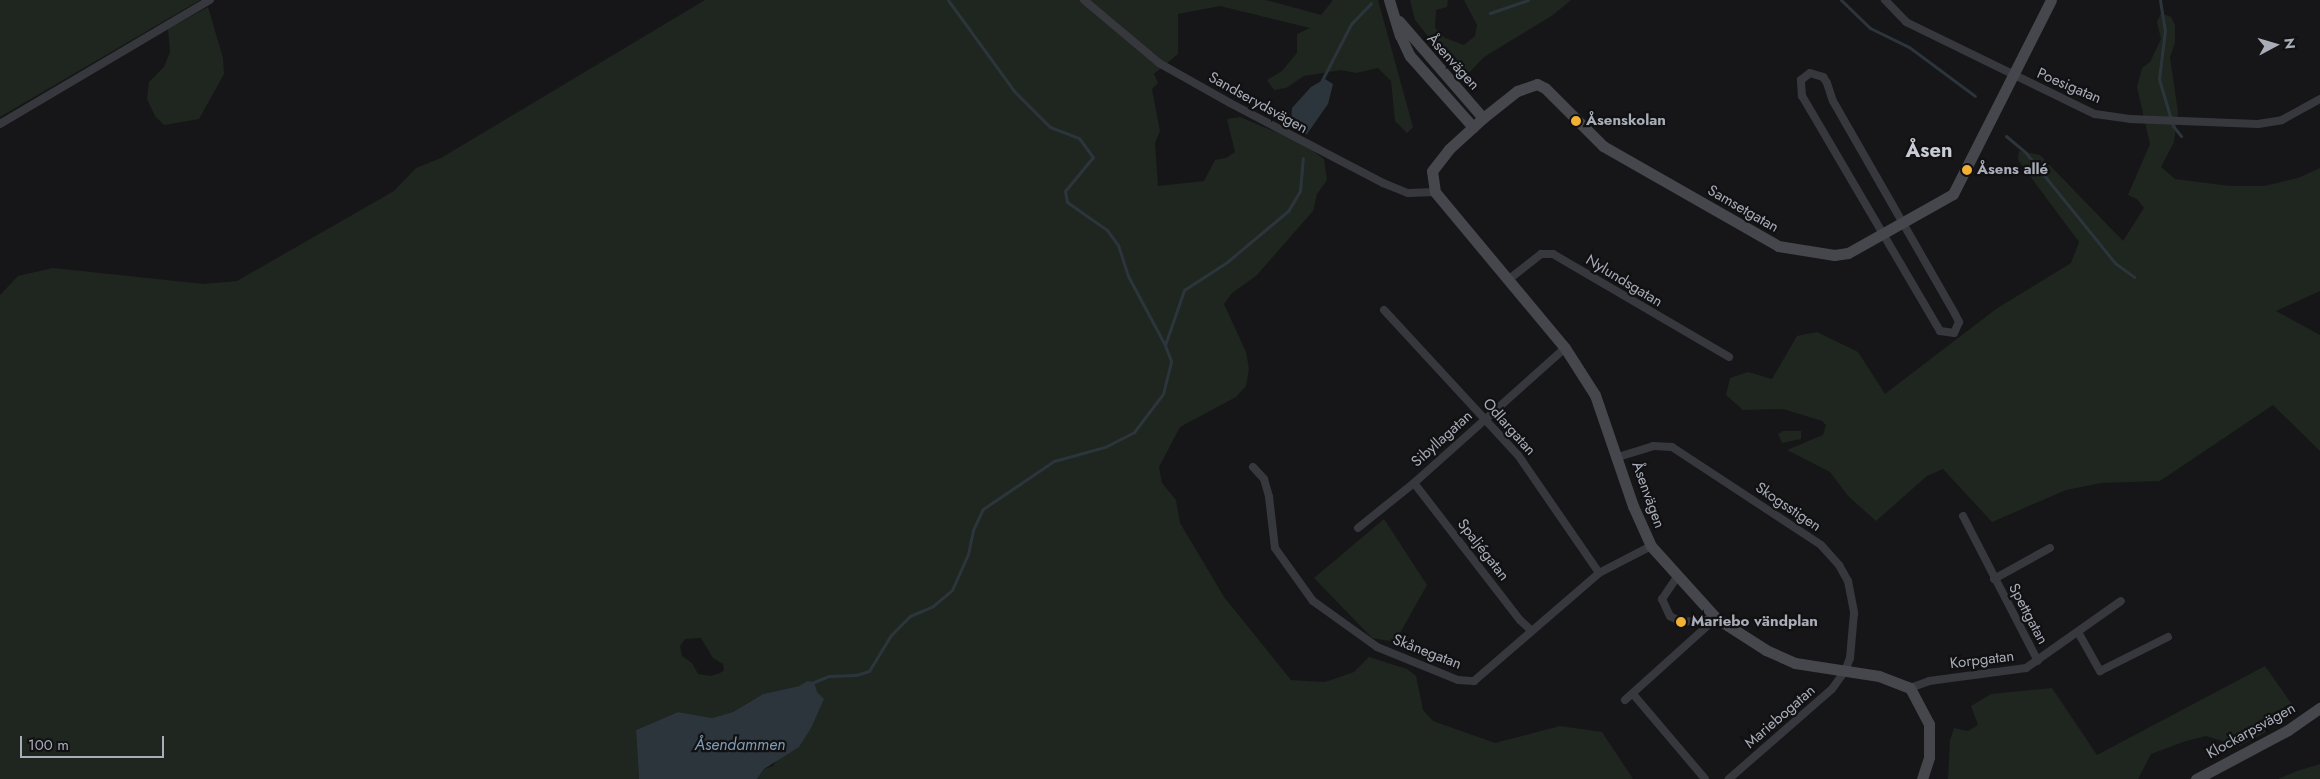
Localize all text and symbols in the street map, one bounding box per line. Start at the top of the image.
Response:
north arrow [2250,20,2300,70]
street label: Åsenvägen [1423,30,1483,94]
text: N [2279,37,2300,50]
street label: Poesigatan [2034,64,2104,108]
street label: Sandserydsvägen [1205,68,1311,138]
place label: Åsenskolan [1586,112,1666,130]
marker: Åsenskolan [1570,115,1582,127]
district label: Åsen [1906,138,1952,162]
place label: Åsens allé [1977,161,2048,179]
marker: Åsens allé [1961,164,1973,176]
street label: Samsetgatan [1704,181,1782,237]
street label: Nylundsgatan [1582,251,1666,311]
street label: Odlargatan [1479,395,1539,459]
street label: Sibyllagatan [1408,407,1476,471]
street label: Åsenvägen [1628,459,1668,531]
street label: Skogsstigen [1752,479,1824,535]
street label: Spaljégatan [1453,516,1513,584]
street label: Spettgatan [2005,581,2051,647]
place label: Mariebo vändplan [1691,613,1818,631]
marker: Mariebo vändplan [1675,616,1687,628]
street label: Skånegatan [1390,631,1464,673]
street label: Korpgatan [1949,647,2015,673]
street label: Mariebogatan [1741,682,1819,752]
street label: Klockarpsvägen [2203,699,2299,763]
scale bar [22,726,166,758]
text: 100 m [28,734,69,756]
water label: Åsendammen [695,735,785,755]

